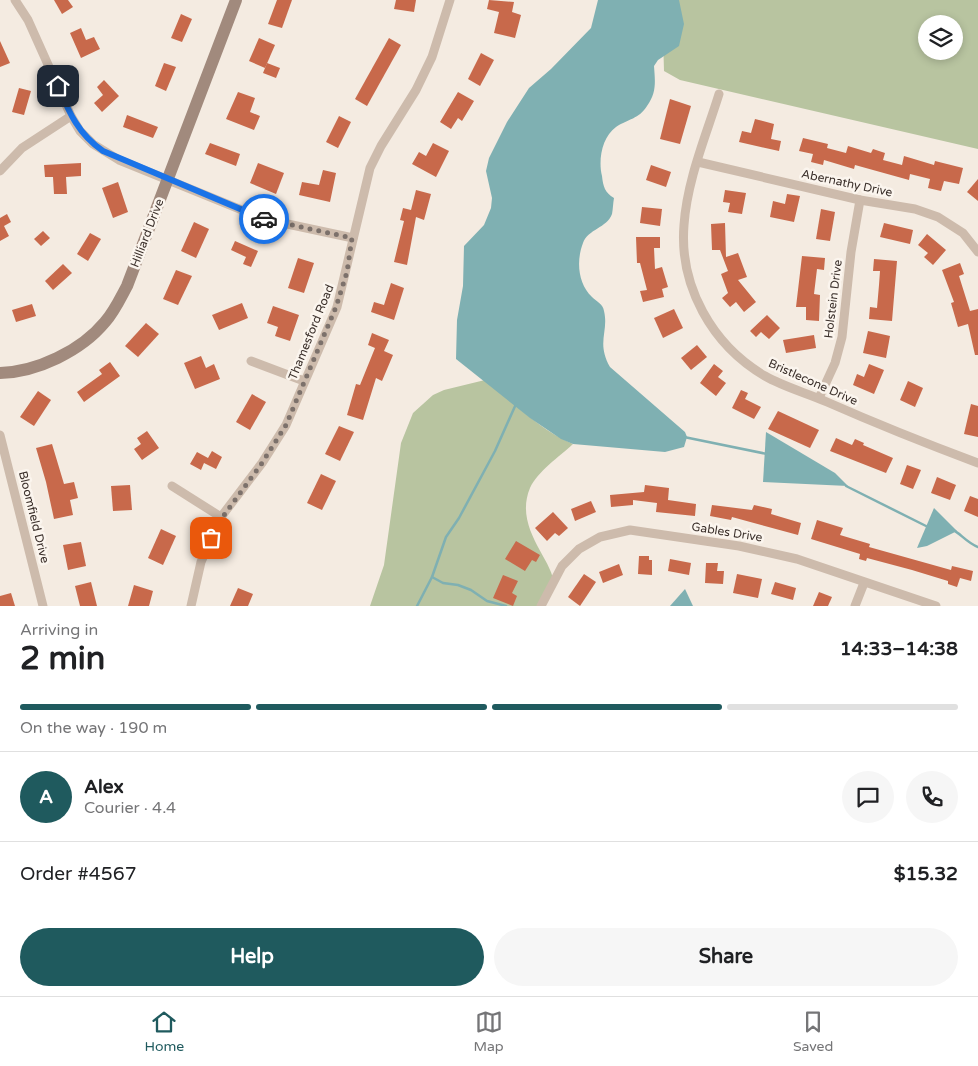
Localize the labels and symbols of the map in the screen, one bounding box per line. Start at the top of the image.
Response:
pin [37,65,79,107]
street label: Abernathy Drive [800,167,894,200]
courier [239,194,289,244]
street label: Hilliard Drive [128,197,167,269]
street label: Holstein Drive [821,259,845,339]
street label: Thamesford Road [285,282,337,382]
street label: Bristlecone Drive [766,356,860,408]
street label: Bloomfield Drive [16,470,52,565]
pin [190,517,232,559]
street label: Gables Drive [691,519,764,545]

